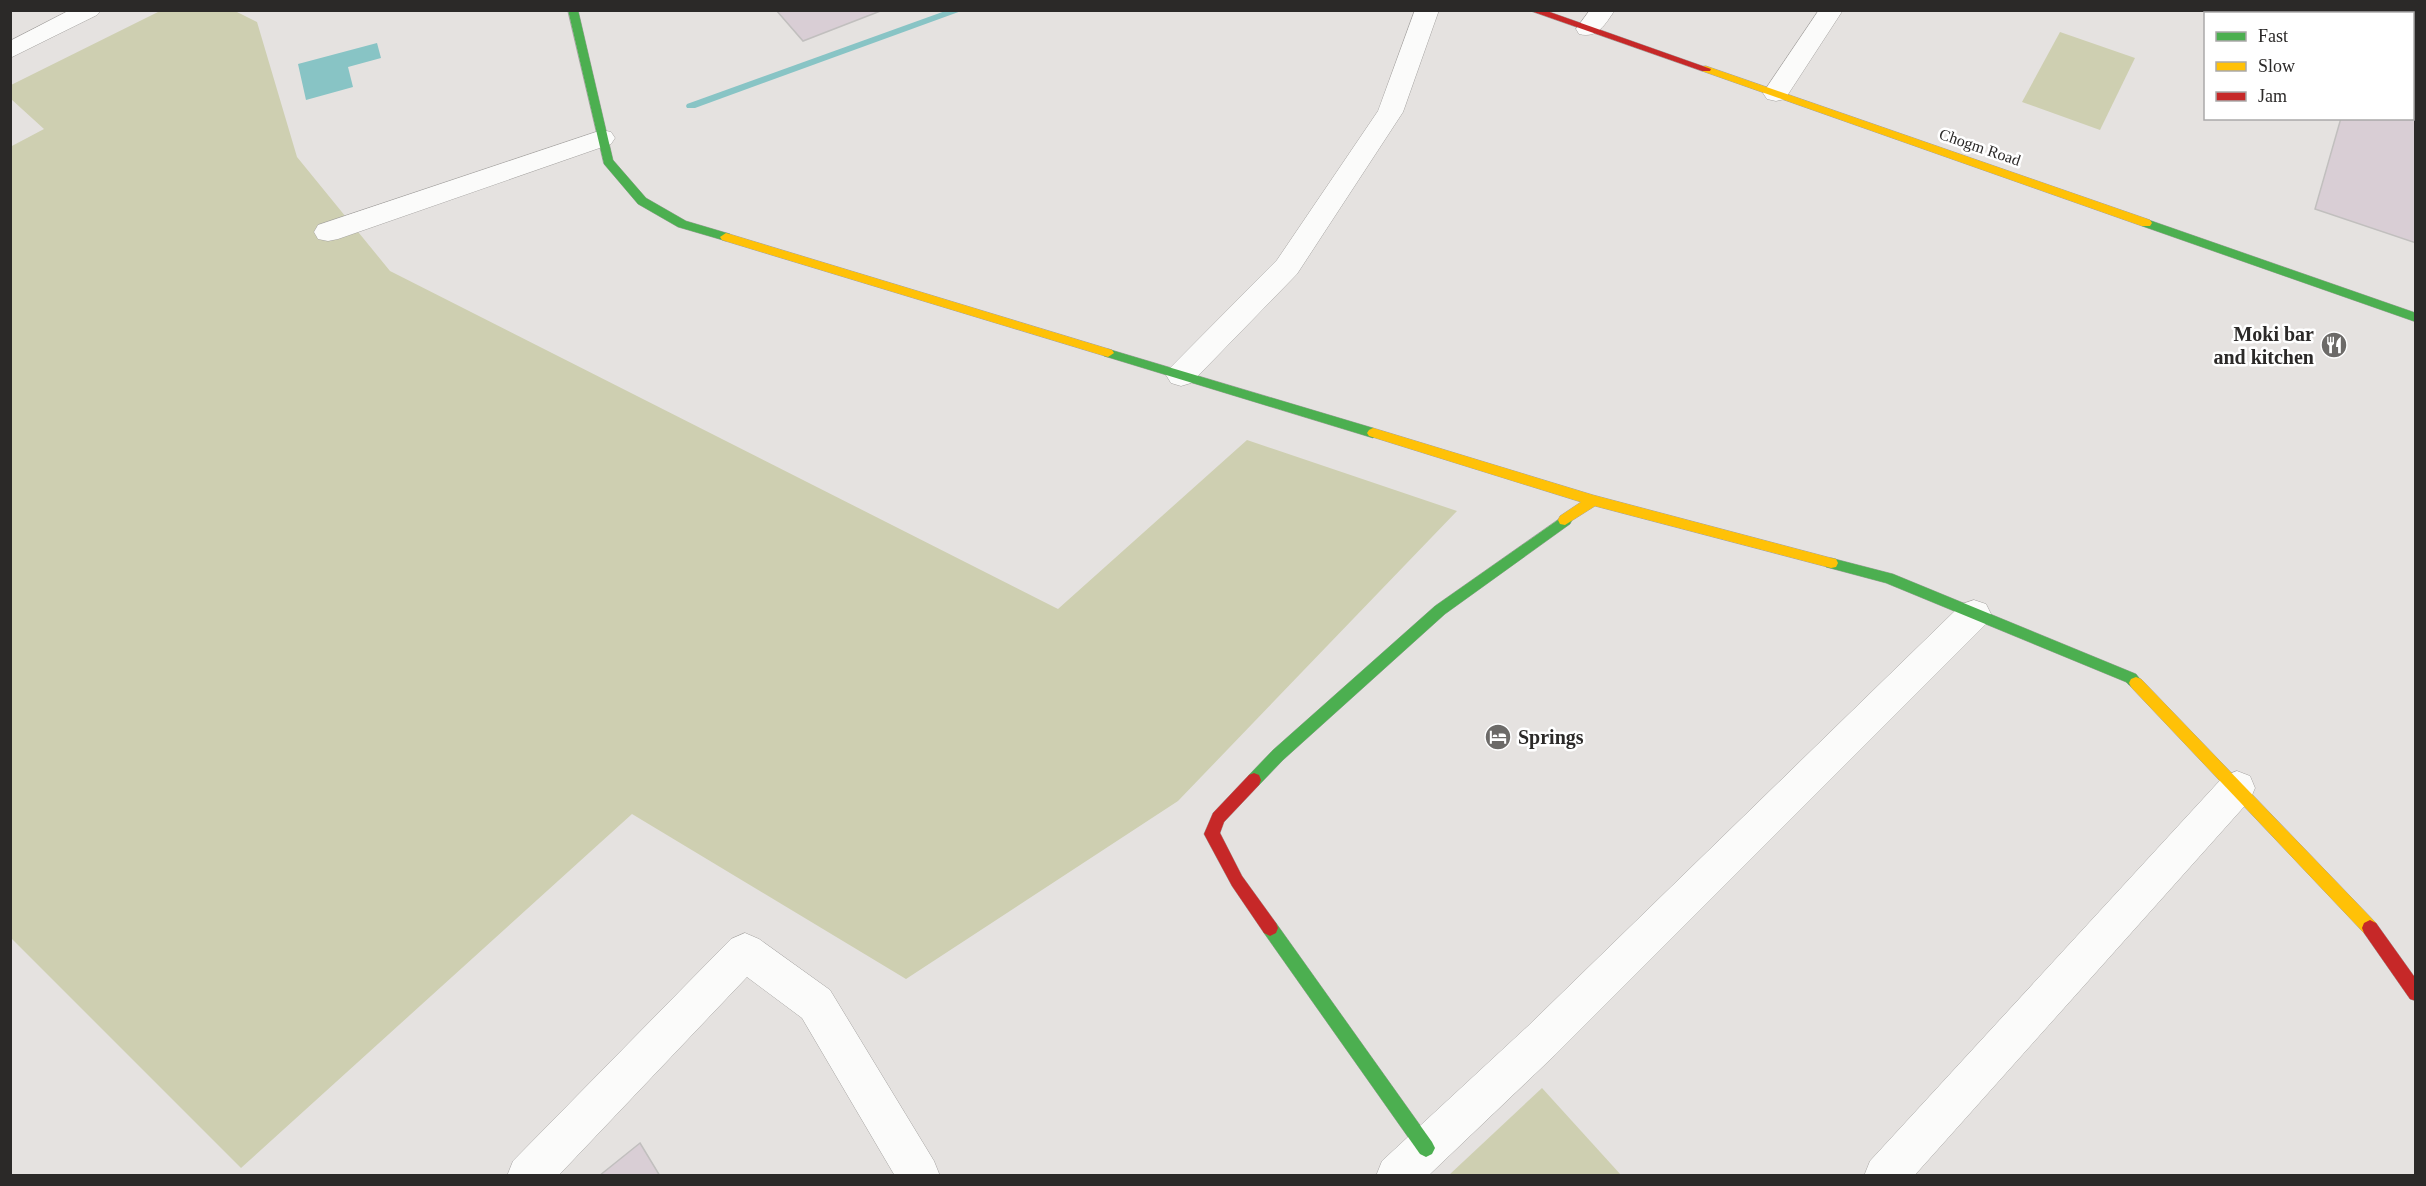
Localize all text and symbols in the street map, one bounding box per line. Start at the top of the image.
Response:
legend [2204,12,2414,120]
text: Fast [2258,26,2288,46]
text: Slow [2258,56,2295,76]
text: Jam [2258,86,2287,106]
street label: Chogm Road [1937,125,2023,170]
place label: Moki bar and kitchen [2213,323,2314,368]
restaurant icon: Moki bar and kitchen [2319,330,2349,360]
hotel icon: Springs [1483,722,1513,752]
place label: Springs [1518,726,1584,749]

